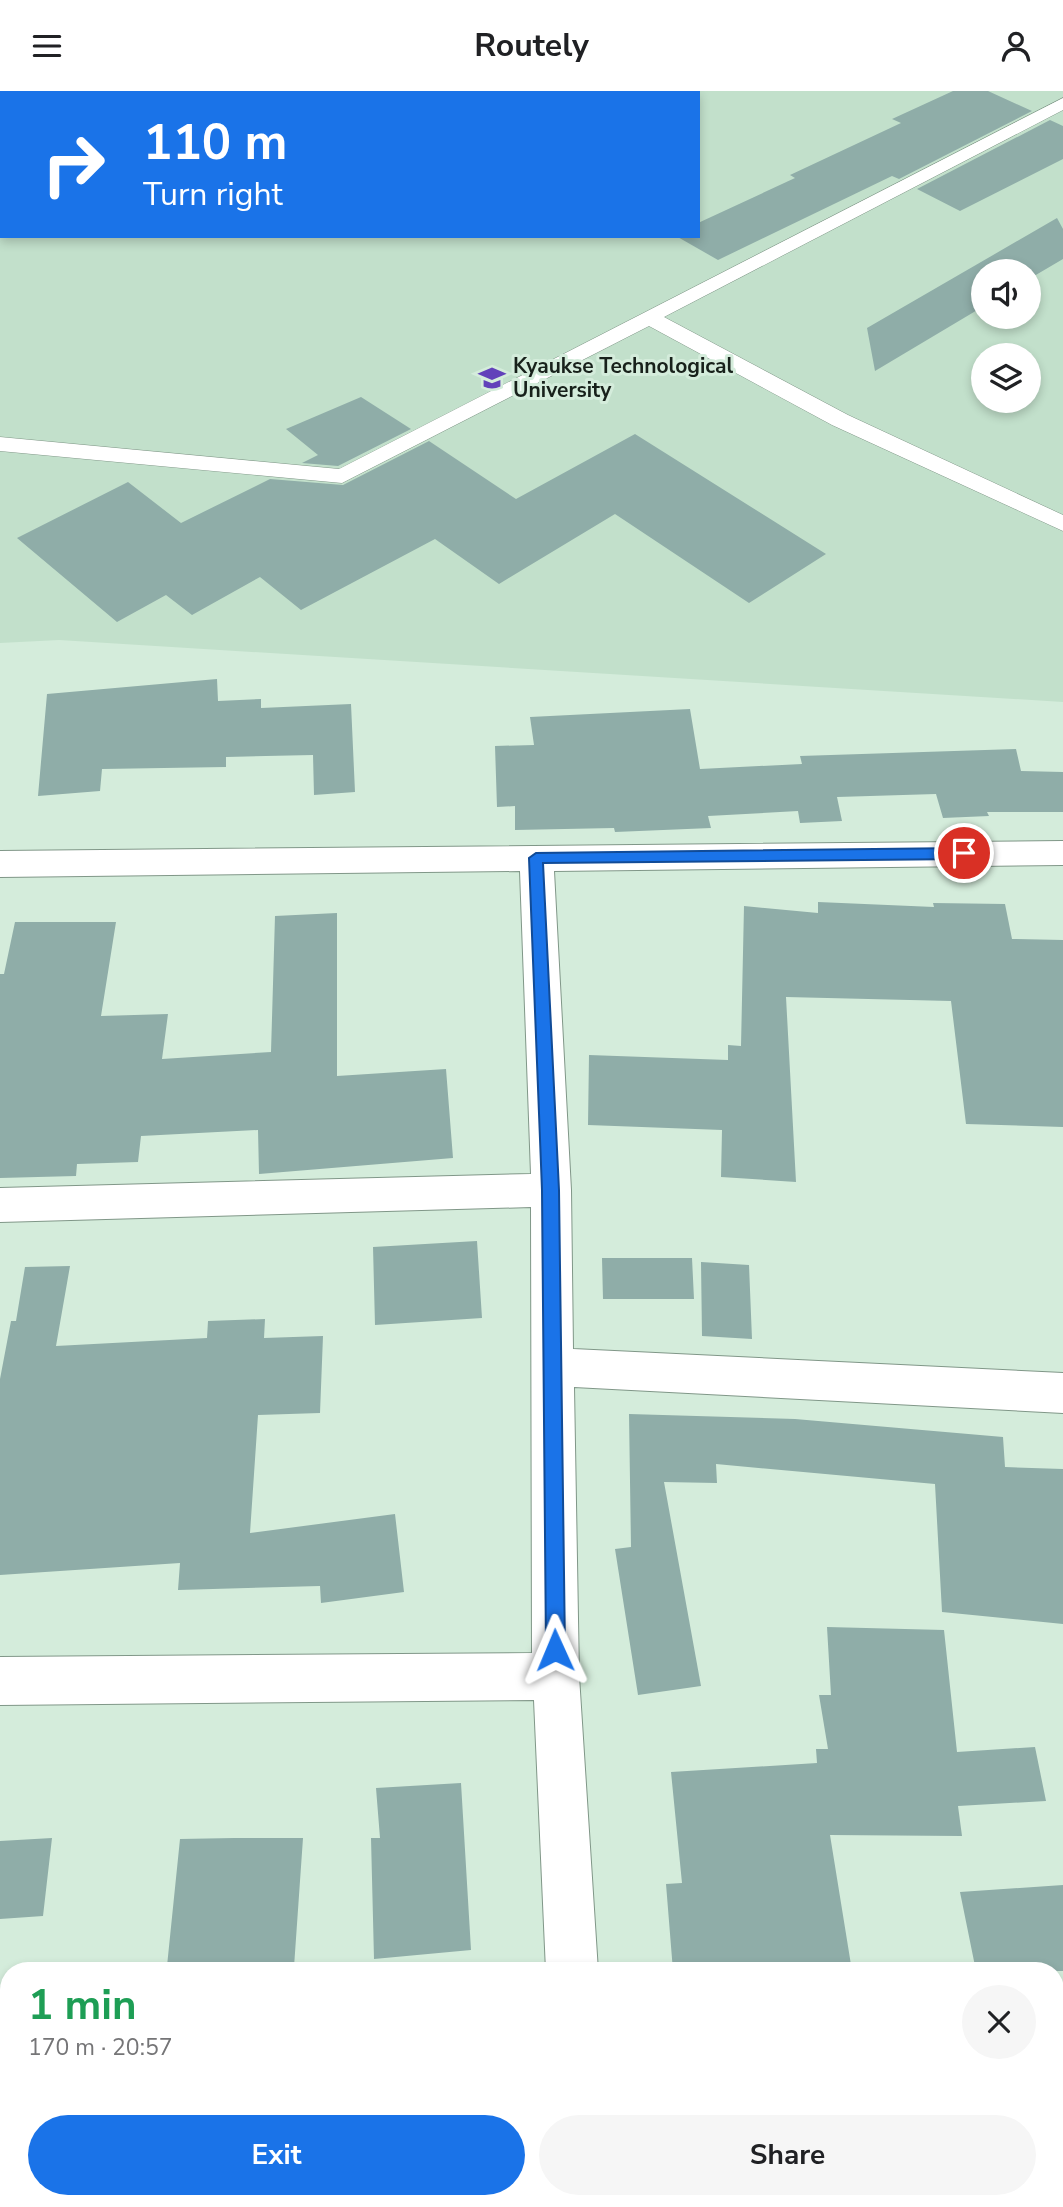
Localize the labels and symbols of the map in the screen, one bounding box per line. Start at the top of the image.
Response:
place label: Kyaukse Technological University [513,352,734,404]
school or university icon: Kyaukse Technological University [477,363,507,393]
pin [934,823,994,883]
position arrow [518,1613,592,1687]

